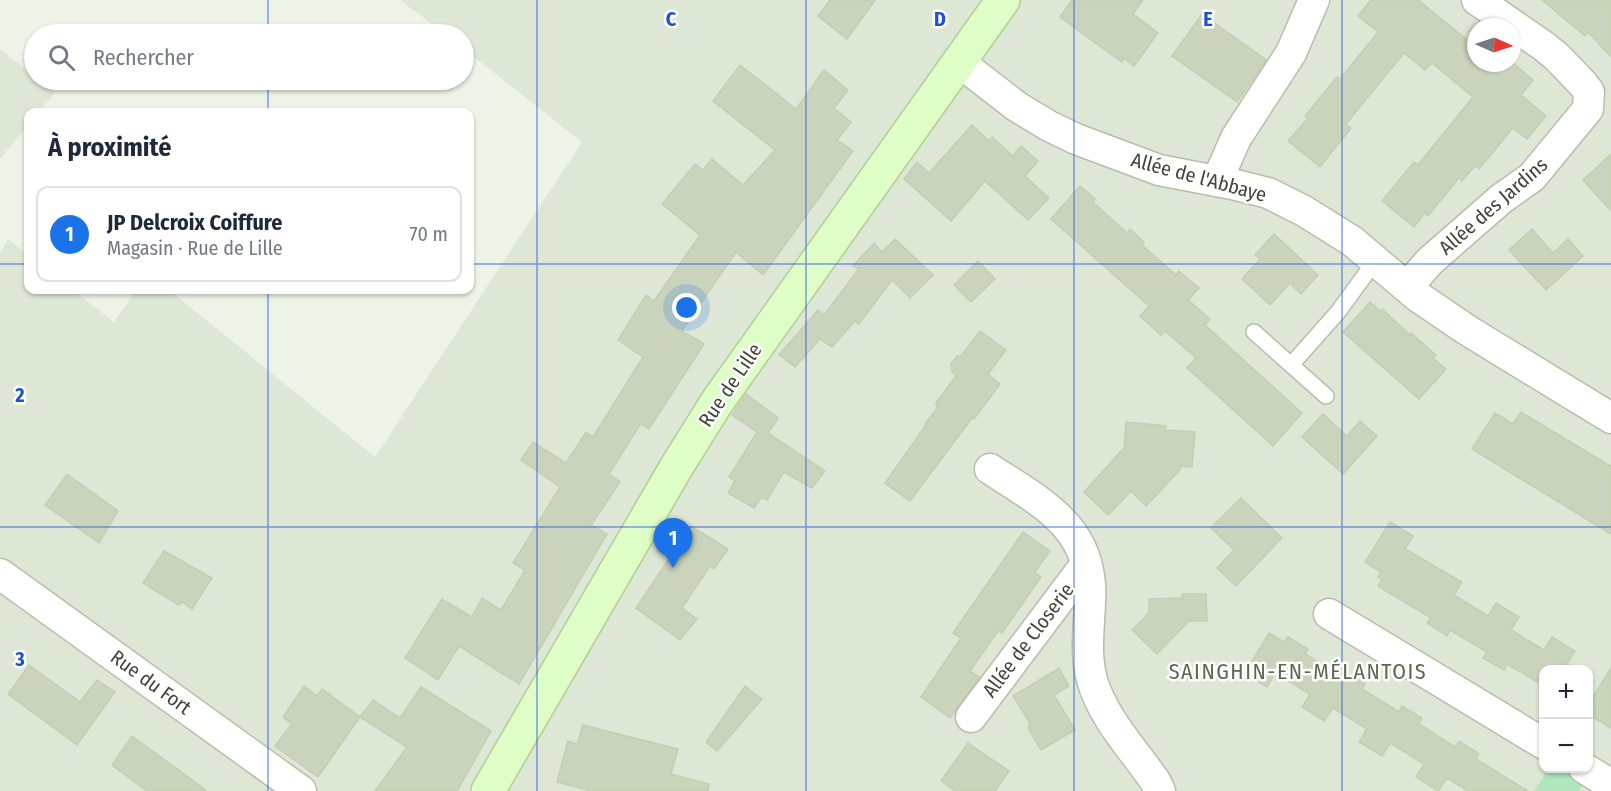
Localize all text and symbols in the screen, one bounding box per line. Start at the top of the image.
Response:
text: C [666,7,677,31]
text: D [934,7,946,31]
text: E [1203,7,1213,31]
north arrow [1467,18,1521,72]
search box [24,24,474,90]
icon: search [45,41,78,74]
text: Rechercher [93,44,194,71]
text: À proximité [48,132,171,163]
street label: Allée de l'Abbaye [1129,147,1269,207]
street label: Allée des Jardins [1434,152,1552,260]
text: JP Delcroix Coiffure [107,209,282,236]
text: 1 [65,222,74,246]
text: 70 m [410,222,448,246]
text: Magasin · Rue de Lille [107,236,283,260]
your location [672,293,701,322]
street label: Rue de Lille [693,339,767,431]
text: 2 [14,383,25,407]
pin: 1 [654,518,692,568]
street label: Allée de Closerie [977,578,1079,702]
street label: Rue du Fort [106,645,196,720]
text: 3 [14,647,25,671]
district label: SAINGHIN-EN-MÉLANTOIS [1169,658,1427,685]
map controls [1539,665,1593,773]
button: + [1539,665,1593,719]
button: − [1539,719,1593,773]

